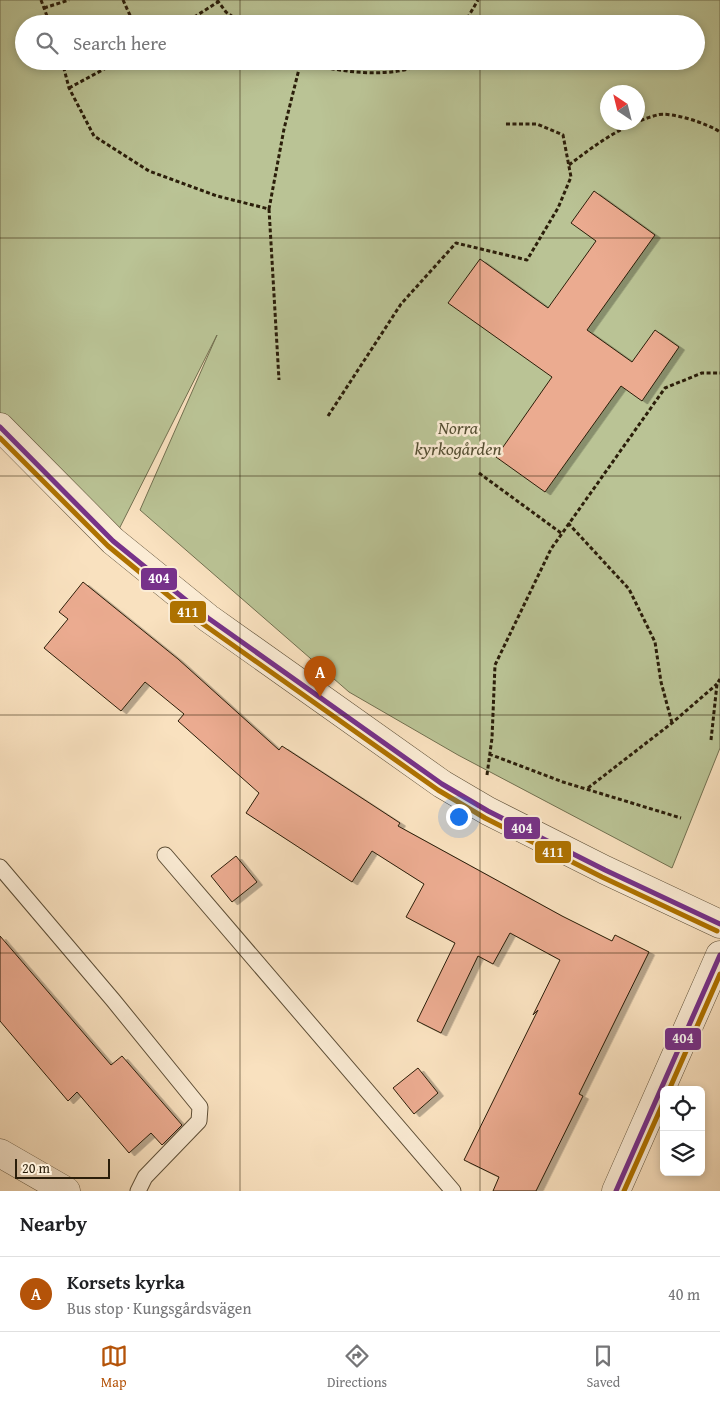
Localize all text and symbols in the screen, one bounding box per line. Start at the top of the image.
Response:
search box [15,15,705,70]
icon: search [33,29,61,57]
text: Search here [73,29,167,57]
north arrow [600,85,645,130]
park label: Norra kyrkogården [414,414,502,462]
line badge: 404 [140,567,178,591]
text: 404 [148,568,170,588]
line badge: 411 [169,600,207,624]
text: 411 [177,602,199,622]
pin: A [304,656,336,697]
your location [446,804,472,830]
line badge: 404 [503,816,541,840]
text: 404 [511,818,533,838]
line badge: 411 [534,840,572,864]
text: 411 [542,842,564,862]
line badge: 404 [664,1027,702,1051]
text: 404 [672,1028,694,1048]
map controls [660,1086,705,1176]
button: locate [660,1086,705,1131]
button: layers [660,1131,705,1176]
scale bar [15,1156,110,1179]
text: 20 m [22,1158,50,1178]
text: Nearby [20,1208,87,1239]
text: Korsets kyrka [67,1268,185,1296]
text: A [31,1282,41,1306]
text: 40 m [668,1282,700,1306]
text: Bus stop · Kungsgårdsvägen [67,1296,251,1320]
tab: Map [100,1342,128,1392]
tab: Directions [327,1342,387,1392]
tab: Saved [586,1342,620,1392]

